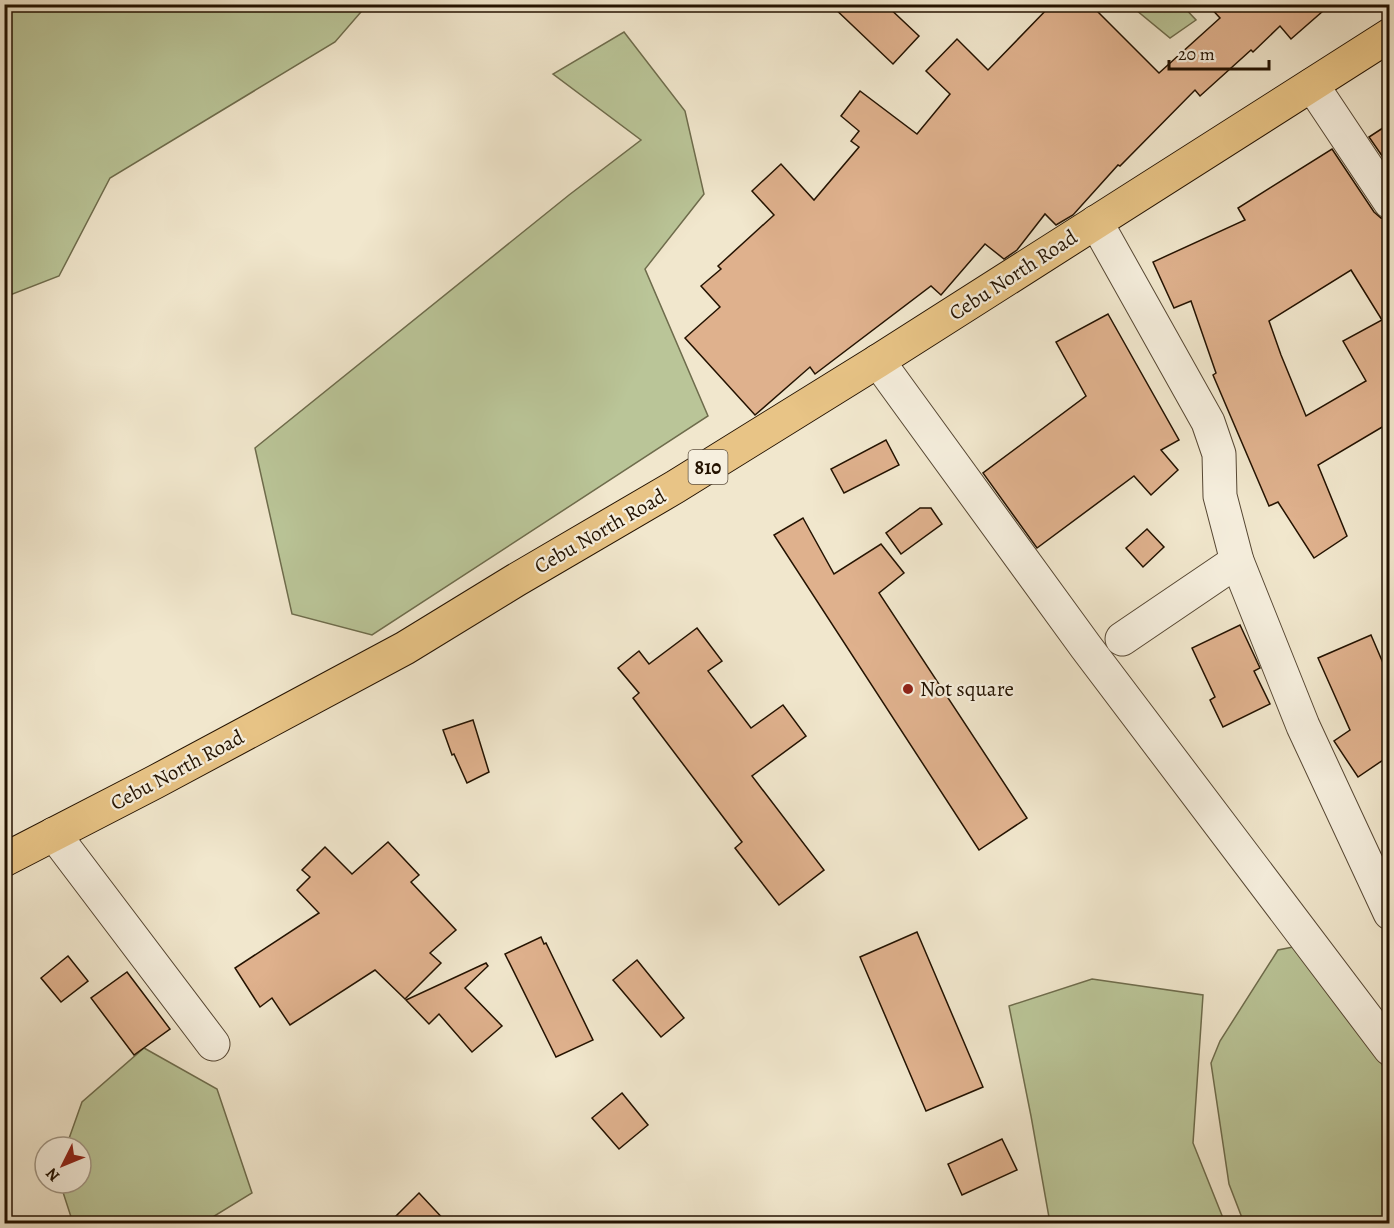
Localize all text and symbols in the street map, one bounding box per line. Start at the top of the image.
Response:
scale bar [1169,33,1270,71]
text: 20 m [1178,42,1215,66]
street label: Cebu North Road [944,223,1083,327]
road number: 810 [688,450,728,484]
street label: Cebu North Road [529,482,672,580]
place label: Not square [920,675,1014,703]
marker: Not square [901,682,915,696]
street label: Cebu North Road [105,723,249,817]
north arrow [33,1135,93,1195]
text: N [41,1163,65,1186]

